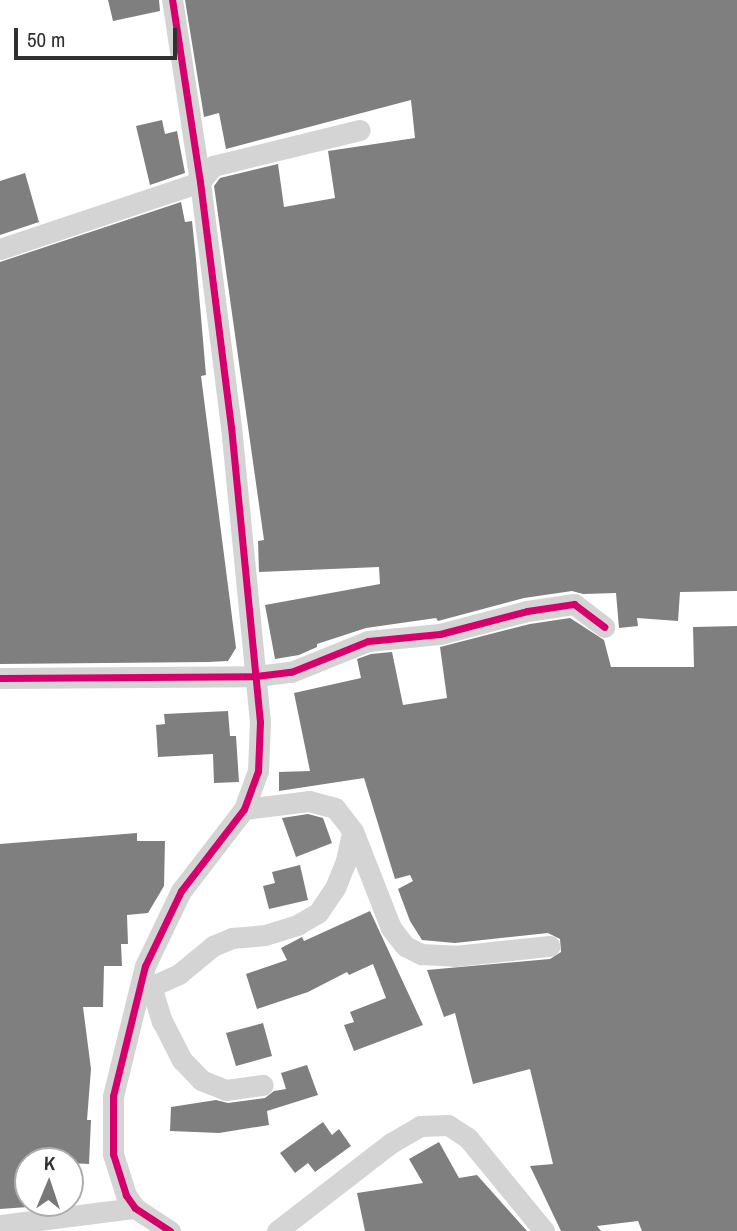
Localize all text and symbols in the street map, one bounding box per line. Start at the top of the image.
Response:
scale bar [18,14,180,58]
text: 50 m [27,25,65,54]
north arrow [14,1147,84,1217]
text: K [44,1150,56,1176]

